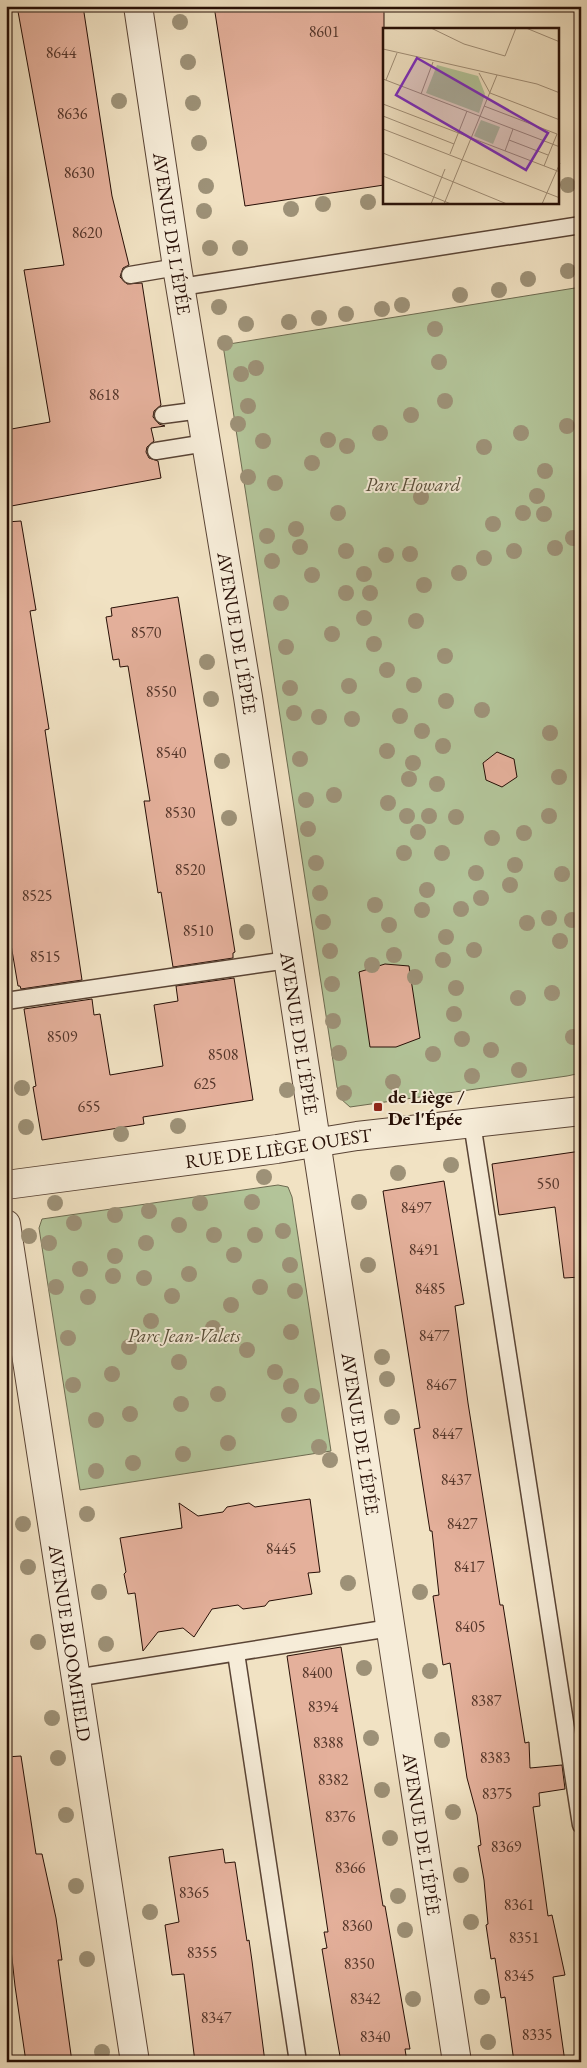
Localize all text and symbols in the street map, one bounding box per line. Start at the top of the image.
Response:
house number: 8601 [309,21,339,42]
inset map [383,28,560,204]
house number: 8644 [46,42,77,63]
house number: 8636 [57,103,88,124]
street label: AVENUE DE L'ÉPÉE [147,150,197,317]
house number: 8630 [64,162,95,183]
house number: 8620 [72,222,103,243]
house number: 8618 [89,384,120,405]
park label: Parc Howard [365,472,461,497]
street label: AVENUE DE L'ÉPÉE [212,549,263,716]
house number: 8570 [131,622,162,643]
house number: 8550 [146,681,177,702]
house number: 8540 [156,742,187,763]
house number: 8530 [165,802,196,823]
house number: 8520 [175,859,206,880]
house number: 8525 [22,885,52,906]
house number: 8510 [183,920,214,941]
house number: 8515 [30,946,60,967]
street label: AVENUE DE L'ÉPÉE [275,949,324,1117]
house number: 8509 [47,1026,78,1047]
house number: 8508 [208,1044,239,1065]
house number: 625 [193,1073,217,1094]
place label: de Liège / De l'Épée [388,1084,465,1131]
house number: 655 [77,1096,101,1117]
marker: de Liège / De l'Épée [372,1101,384,1113]
street label: RUE DE LIÈGE OUEST [184,1122,373,1174]
house number: 550 [536,1173,560,1194]
house number: 8497 [401,1197,432,1218]
house number: 8491 [409,1239,439,1260]
house number: 8485 [415,1278,445,1299]
park label: Parc Jean-Valets [127,1323,241,1348]
house number: 8477 [419,1325,450,1346]
street label: AVENUE DE L'ÉPÉE [336,1350,386,1517]
house number: 8467 [426,1374,457,1395]
house number: 8447 [432,1423,463,1444]
house number: 8437 [441,1469,472,1490]
house number: 8427 [447,1513,478,1534]
house number: 8445 [266,1538,296,1559]
street label: AVENUE BLOOMFIELD [43,1542,98,1743]
house number: 8417 [454,1556,485,1577]
house number: 8405 [455,1616,485,1637]
house number: 8400 [302,1662,333,1683]
house number: 8387 [471,1690,502,1711]
house number: 8394 [308,1696,339,1717]
house number: 8388 [313,1732,344,1753]
house number: 8383 [480,1747,511,1768]
street label: AVENUE DE L'ÉPÉE [397,1750,447,1917]
house number: 8382 [318,1769,349,1790]
house number: 8375 [482,1783,512,1804]
house number: 8376 [325,1806,356,1827]
house number: 8369 [491,1836,522,1857]
house number: 8366 [335,1857,366,1878]
house number: 8365 [179,1882,209,1903]
house number: 8361 [504,1894,534,1915]
house number: 8360 [342,1915,373,1936]
house number: 8351 [509,1927,539,1948]
house number: 8355 [187,1942,217,1963]
house number: 8350 [344,1953,375,1974]
house number: 8345 [504,1965,534,1986]
house number: 8342 [350,1988,381,2009]
house number: 8347 [201,2007,232,2028]
house number: 8335 [522,2024,552,2045]
house number: 8340 [360,2026,391,2047]

